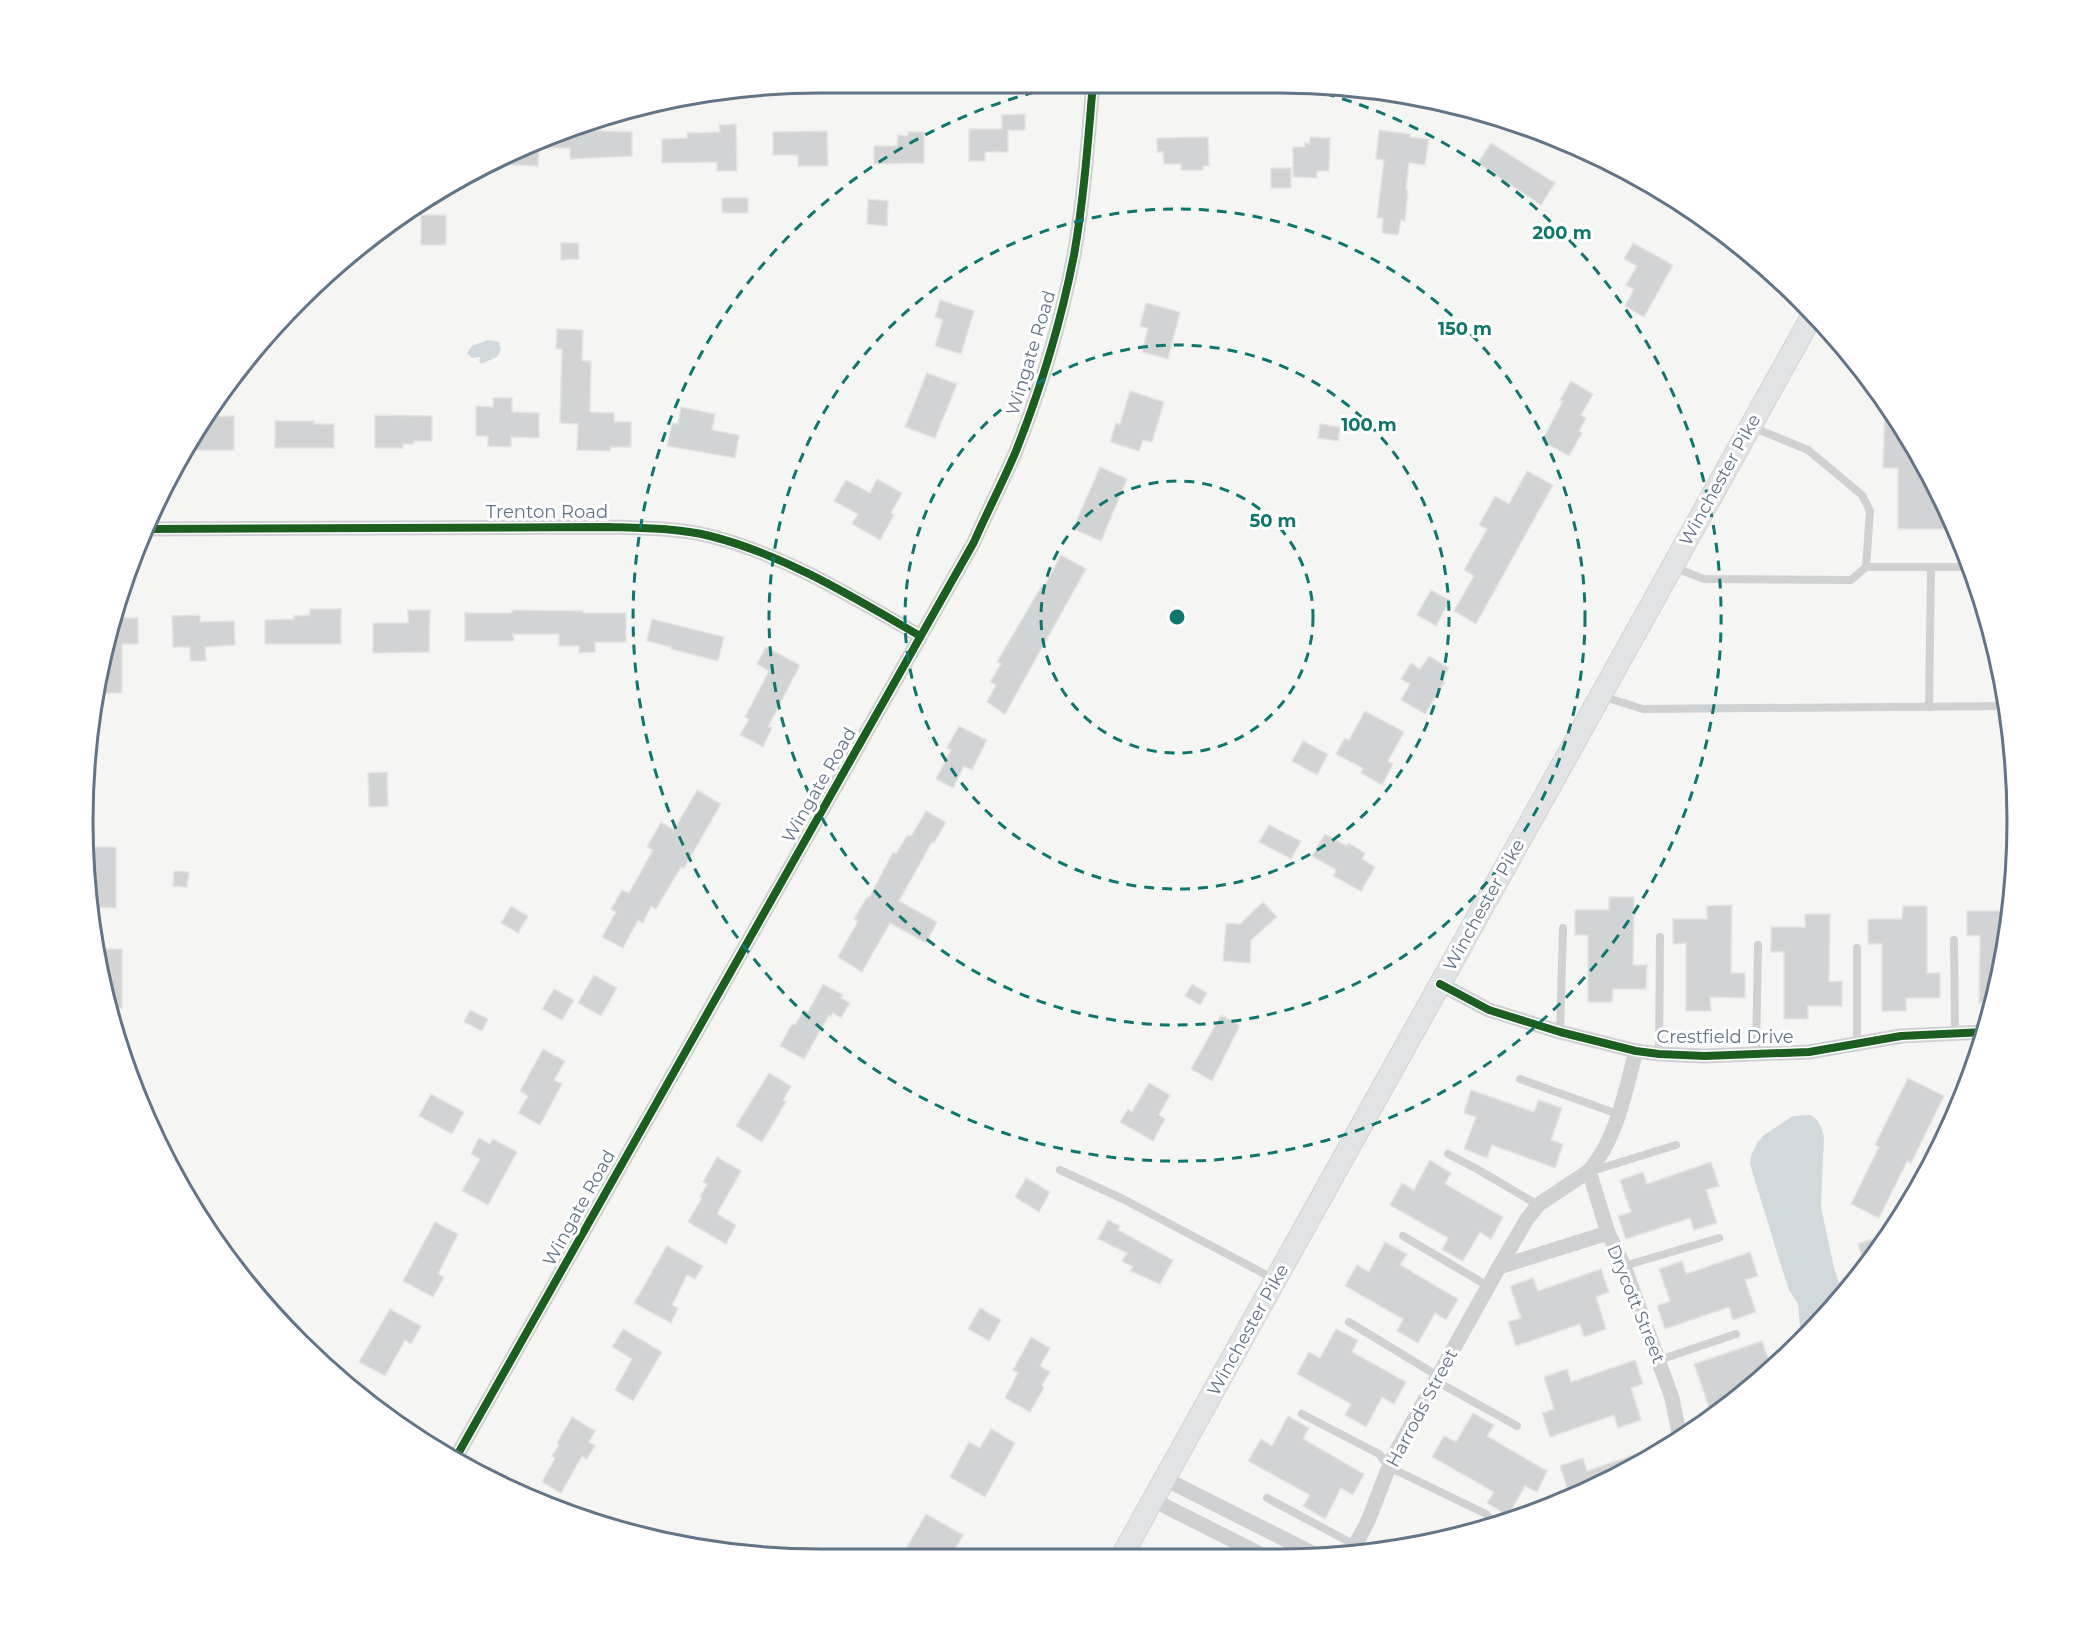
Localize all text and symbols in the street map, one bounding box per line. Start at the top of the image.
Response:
text: 200 m [1532,222,1592,244]
street label: Wingate Road [1002,288,1060,418]
text: 150 m [1438,318,1492,340]
street label: Winchester Pike [1675,410,1765,550]
text: 100 m [1341,414,1397,436]
street label: Trenton Road [486,501,608,523]
text: 50 m [1250,510,1296,532]
centre of rings [1167,607,1187,627]
street label: Wingate Road [777,724,861,846]
street label: Winchester Pike [1439,835,1529,975]
street label: Crestfield Drive [1656,1026,1794,1048]
street label: Wingate Road [538,1146,620,1270]
street label: Drycott Street [1602,1241,1670,1367]
street label: Winchester Pike [1203,1260,1293,1400]
street label: Harrods Street [1382,1345,1462,1471]

